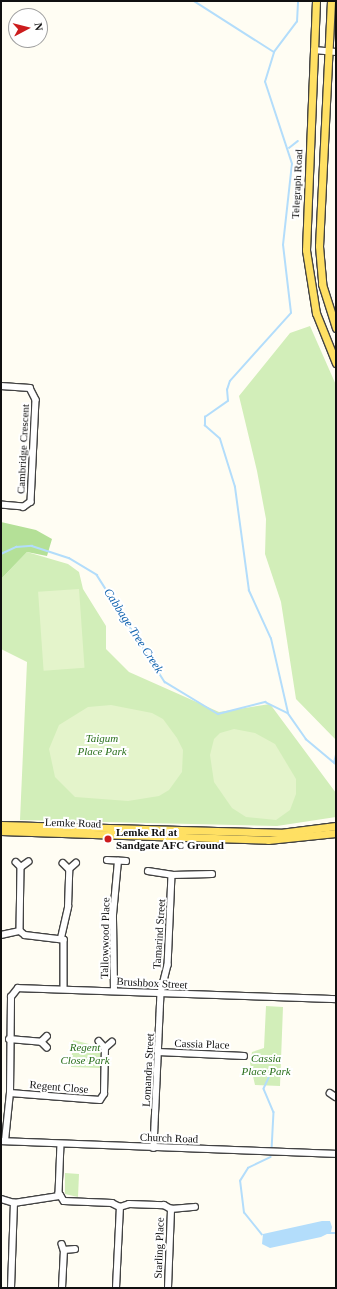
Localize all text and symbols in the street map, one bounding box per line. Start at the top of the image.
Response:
north arrow [8,8,48,48]
text: N [32,22,45,31]
street label: Telegraph Road [289,149,305,219]
street label: Cambridge Crescent [14,404,32,494]
water label: Cabbage Tree Creek [100,586,166,676]
park label: Taigum Place Park [77,732,127,758]
street label: Lemke Road [45,815,101,831]
place label: Lemke Rd at Sandgate AFC Ground [116,826,225,852]
marker: Lemke Rd at Sandgate AFC Ground [103,834,113,844]
street label: Tallowwood Place [98,897,112,979]
street label: Tamarind Street [150,898,168,970]
street label: Brushbox Street [116,975,188,991]
street label: Lomandra Street [139,1033,157,1107]
street label: Cassia Place [174,1036,230,1052]
park label: Regent Close Park [60,1041,110,1067]
park label: Cassia Place Park [241,1052,291,1078]
street label: Regent Close [29,1078,89,1096]
street label: Church Road [140,1130,198,1146]
street label: Starling Place [151,1217,167,1279]

